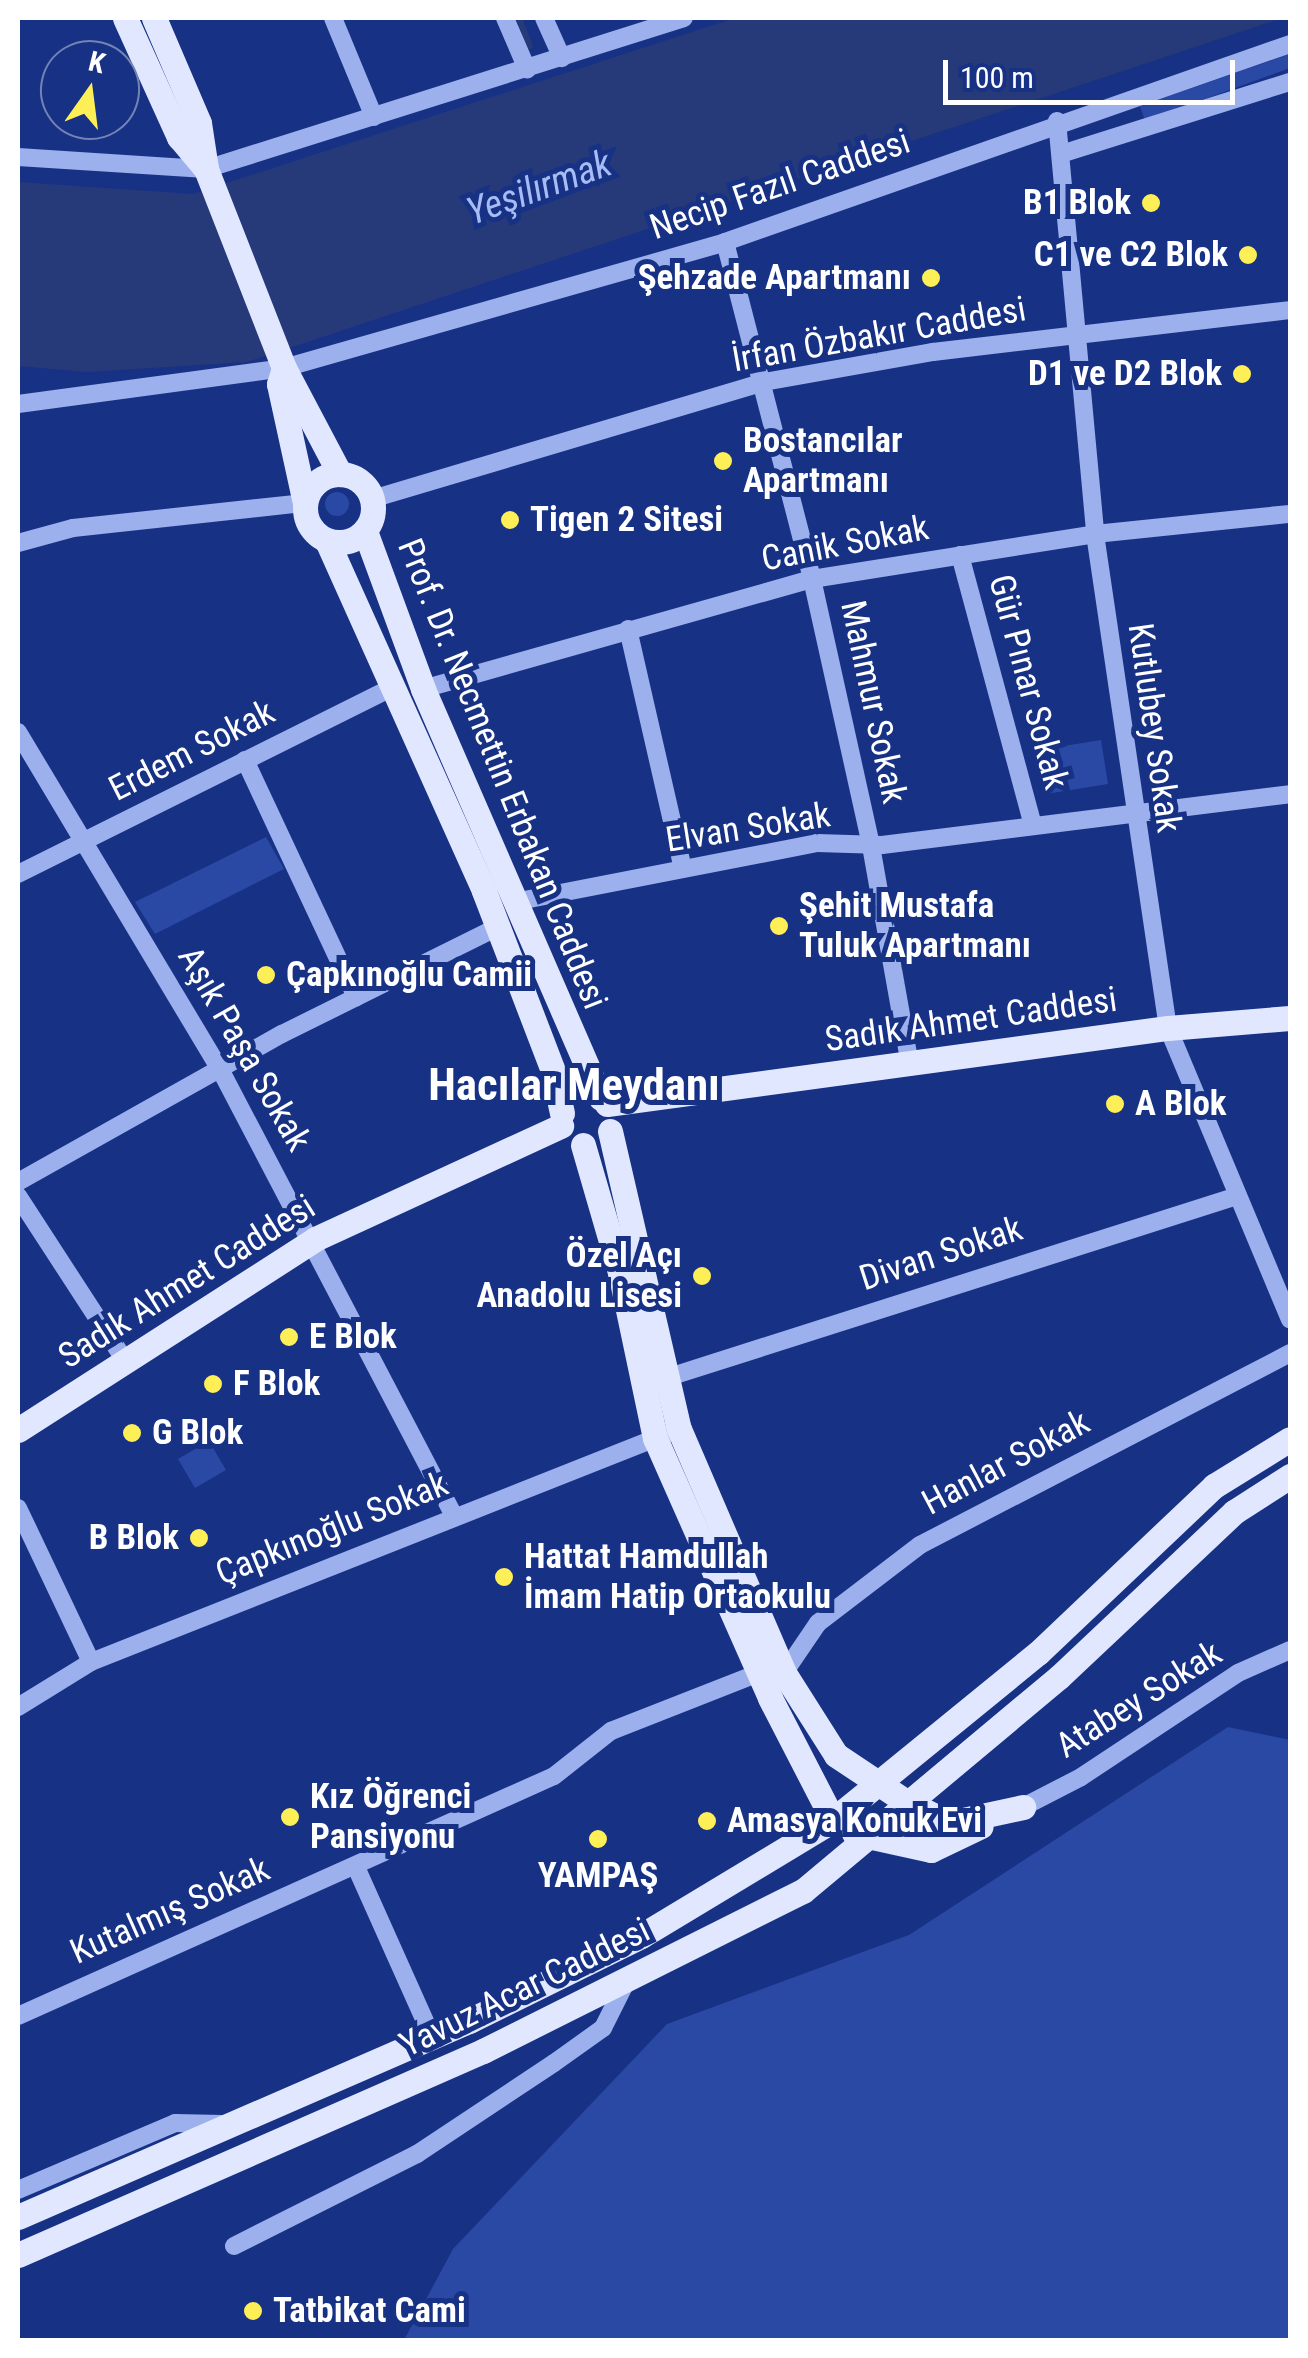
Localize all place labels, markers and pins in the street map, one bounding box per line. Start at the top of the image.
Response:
place label: B1 Blok [1023,182,1131,224]
marker: B1 Blok [1140,192,1162,214]
place label: C1 ve C2 Blok [1034,234,1228,276]
marker: C1 ve C2 Blok [1237,244,1259,266]
place label: Şehzade Apartmanı [638,257,911,299]
marker: Şehzade Apartmanı [920,267,942,289]
place label: D1 ve D2 Blok [1028,353,1222,395]
marker: D1 ve D2 Blok [1231,363,1253,385]
place label: Bostancılar Apartmanı [743,420,903,502]
marker: Bostancılar Apartmanı [712,450,734,472]
place label: Tigen 2 Sitesi [530,499,723,541]
marker: Tigen 2 Sitesi [499,509,521,531]
place label: Şehit Mustafa Tuluk Apartmanı [799,885,1031,967]
marker: Şehit Mustafa Tuluk Apartmanı [768,915,790,937]
place label: Çapkınoğlu Camii [286,954,532,996]
marker: Çapkınoğlu Camii [255,964,277,986]
place label: A Blok [1135,1083,1227,1125]
marker: A Blok [1104,1093,1126,1115]
place label: Özel Açı Anadolu Lisesi [476,1235,682,1317]
marker: Özel Açı Anadolu Lisesi [691,1265,713,1287]
place label: E Blok [309,1316,397,1358]
marker: E Blok [278,1326,300,1348]
place label: F Blok [233,1363,320,1405]
marker: F Blok [202,1373,224,1395]
place label: G Blok [152,1412,243,1454]
marker: G Blok [121,1422,143,1444]
place label: B Blok [89,1517,179,1559]
marker: B Blok [188,1527,210,1549]
place label: Hattat Hamdullah İmam Hatip Ortaokulu [524,1536,831,1618]
marker: Hattat Hamdullah İmam Hatip Ortaokulu [493,1566,515,1588]
place label: Kız Öğrenci Pansiyonu [310,1776,471,1858]
place label: Amasya Konuk Evi [727,1800,982,1842]
marker: Kız Öğrenci Pansiyonu [279,1806,301,1828]
marker: Amasya Konuk Evi [696,1810,718,1832]
marker: YAMPAŞ [587,1828,609,1850]
place label: YAMPAŞ [538,1855,658,1897]
place label: Tatbikat Cami [273,2290,466,2332]
marker: Tatbikat Cami [242,2300,264,2322]

